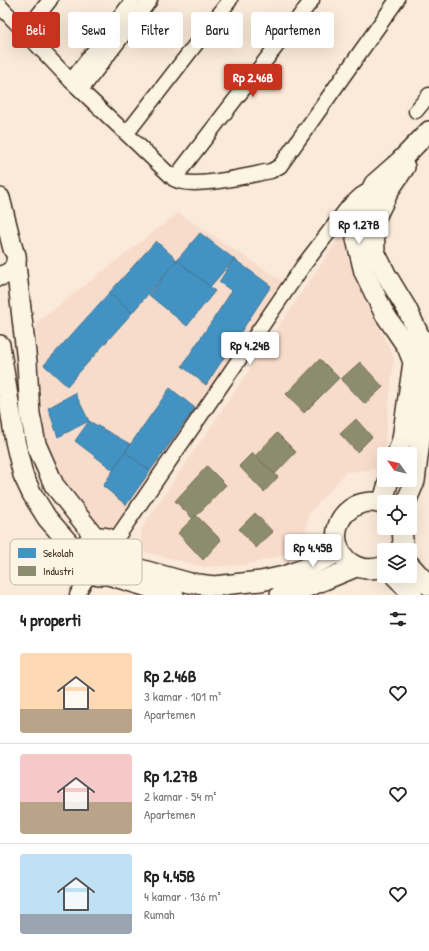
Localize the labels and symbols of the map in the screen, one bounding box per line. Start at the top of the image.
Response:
pin: Rp 2.46B [212,64,294,98]
pin: Rp 1.27B [318,211,400,245]
pin: Rp 4.24B [209,332,291,366]
north arrow [377,447,417,487]
pin: Rp 4.45B [272,534,354,568]
legend [10,539,142,585]
text: Sekolah [43,546,74,560]
text: Industri [43,564,74,578]

